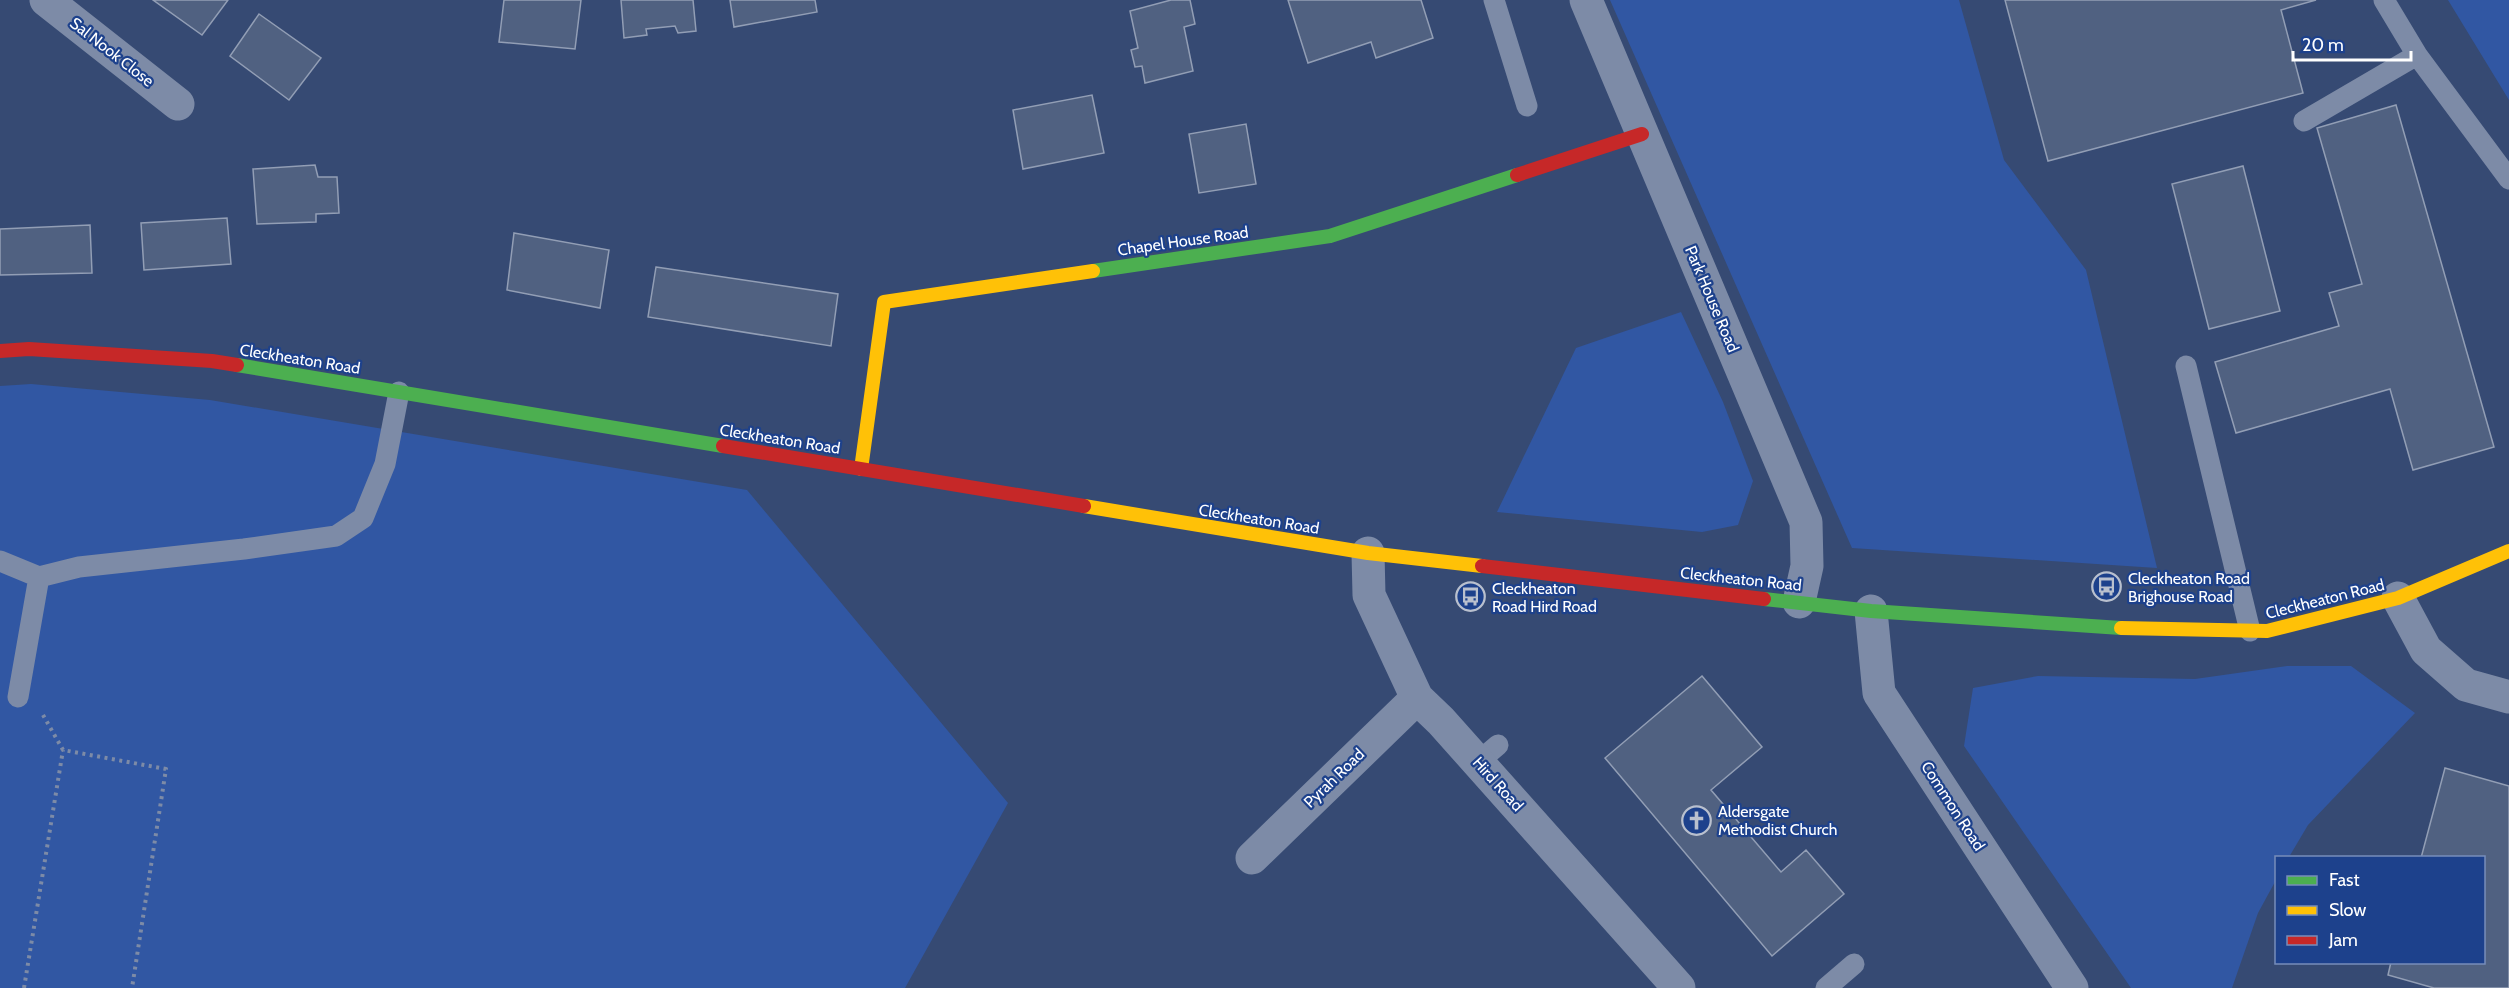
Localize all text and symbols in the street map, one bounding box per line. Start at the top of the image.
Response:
street label: Sal Nook Close [66,13,158,91]
scale bar [2293,24,2412,62]
text: 20 m [2302,34,2344,56]
street label: Chapel House Road [1116,222,1250,260]
street label: Park House Road [1681,243,1743,355]
street label: Cleckheaton Road [238,340,362,378]
street label: Cleckheaton Road [718,420,842,458]
street label: Cleckheaton Road [1197,500,1321,538]
street label: Cleckheaton Road [1679,563,1803,595]
place label: Cleckheaton Road Brighouse Road [2128,569,2250,606]
bus stop icon: Cleckheaton Road Brighouse Road [2091,571,2123,603]
street label: Cleckheaton Road [2264,575,2386,623]
place label: Cleckheaton Road Hird Road [1492,579,1597,616]
bus stop icon: Cleckheaton Road Hird Road [1455,581,1487,613]
street label: Pyrah Road [1300,744,1368,812]
street label: Hird Road [1469,753,1527,815]
street label: Common Road [1917,758,1989,854]
place label: Aldersgate Methodist Church [1718,802,1837,839]
church icon: Aldersgate Methodist Church [1681,804,1713,836]
legend [2275,856,2485,964]
text: Fast [2329,869,2360,891]
text: Slow [2329,899,2366,921]
text: Jam [2328,929,2358,951]

